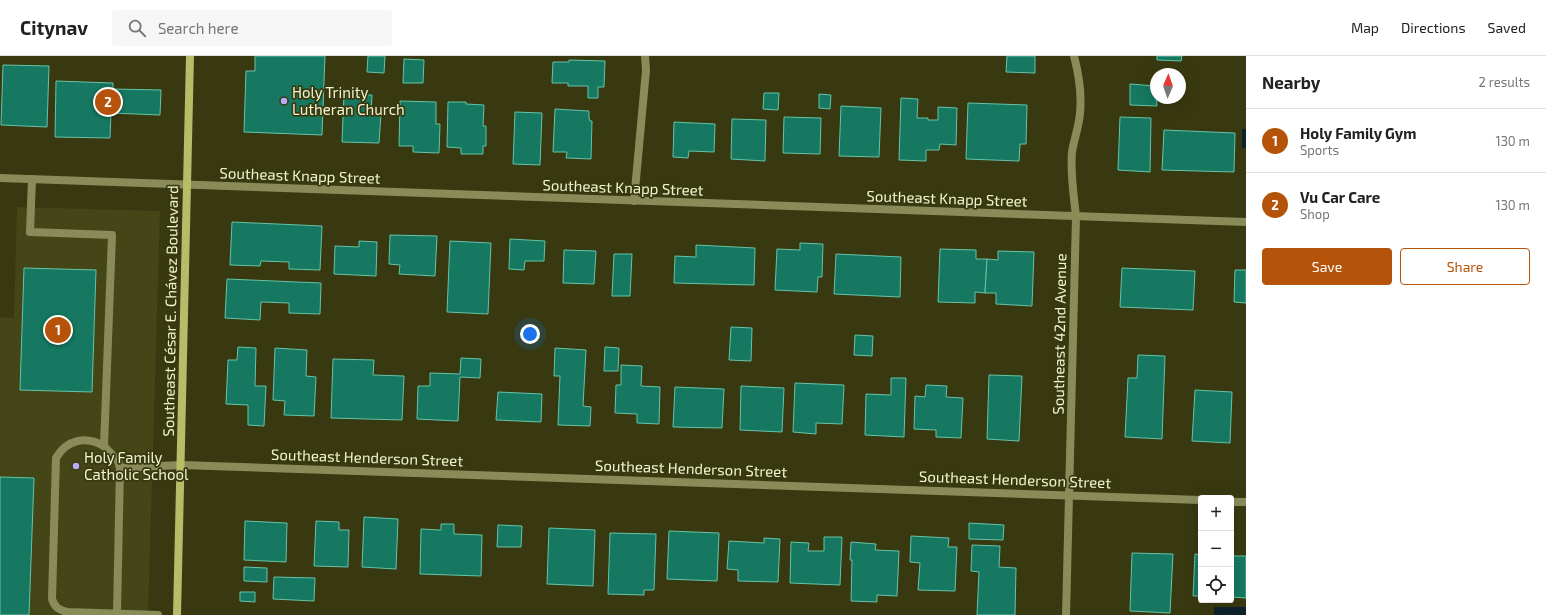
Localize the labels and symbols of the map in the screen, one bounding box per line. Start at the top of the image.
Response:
north arrow [1150,68,1186,104]
place label: Holy Trinity Lutheran Church [292,83,405,118]
pin: 2 [95,87,121,117]
marker: Holy Trinity Lutheran Church [279,96,289,106]
street label: Southeast Knapp Street [219,163,381,187]
street label: Southeast Knapp Street [542,175,704,199]
street label: Southeast César E. Chávez Boulevard [159,185,181,437]
street label: Southeast Knapp Street [866,186,1028,210]
street label: Southeast 42nd Avenue [1049,253,1069,415]
pin: 1 [45,315,71,345]
your location [520,324,540,344]
street label: Southeast Henderson Street [271,445,464,469]
place label: Holy Family Catholic School [84,448,189,483]
street label: Southeast Henderson Street [595,456,788,480]
marker: Holy Family Catholic School [71,461,81,471]
street label: Southeast Henderson Street [919,467,1112,491]

